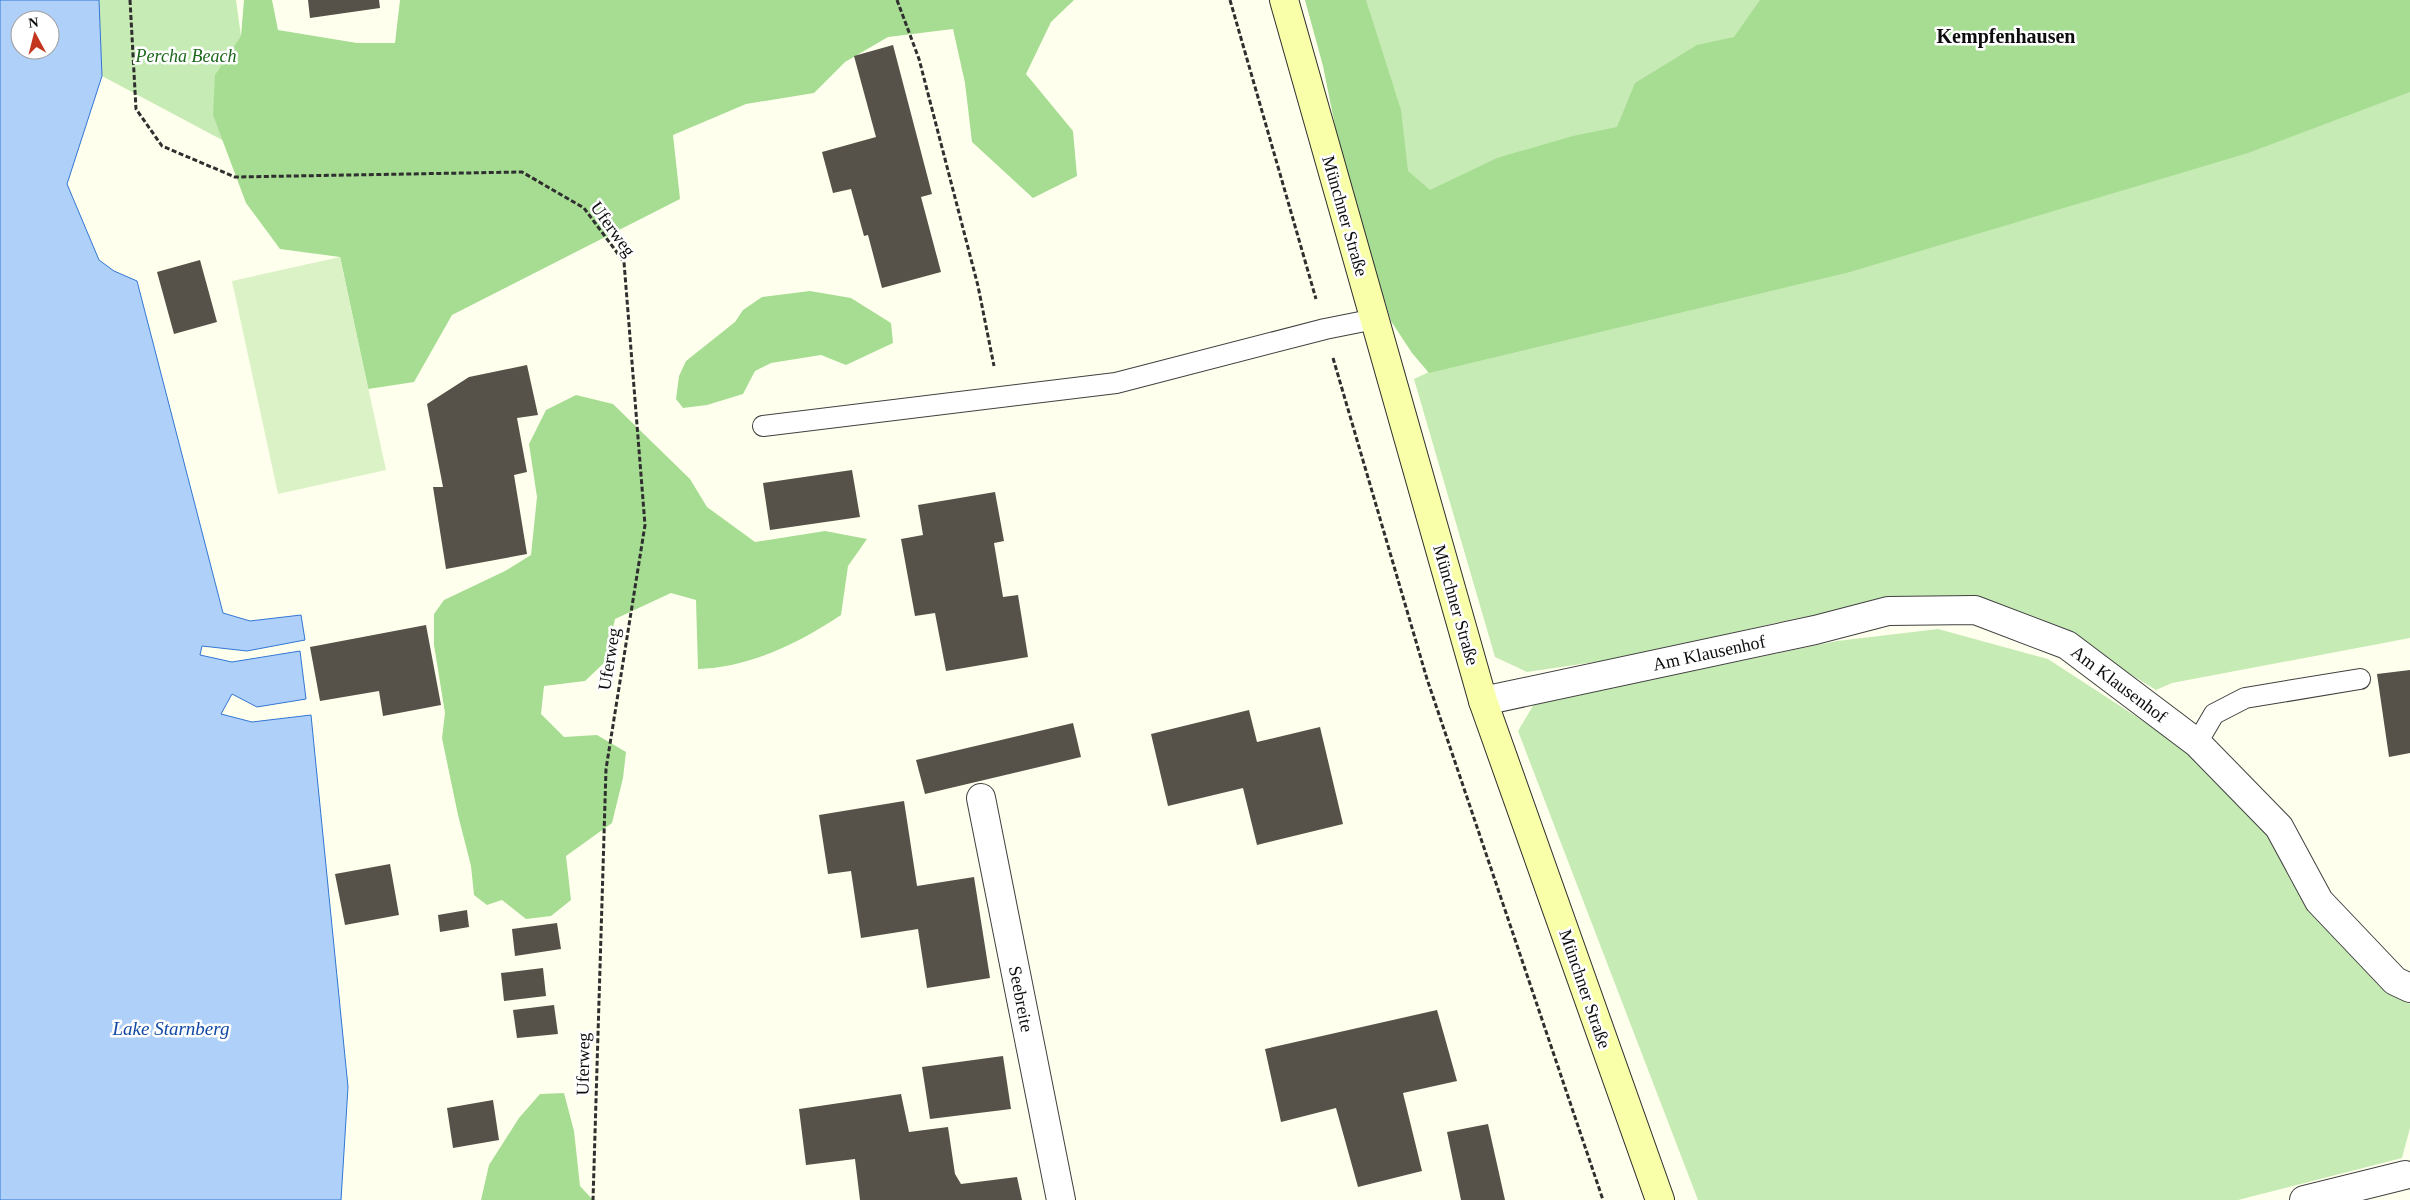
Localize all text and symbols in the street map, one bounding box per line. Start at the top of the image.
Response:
north arrow [10,10,60,60]
text: N [28,15,39,31]
district label: Kempfenhausen [1937,25,2075,48]
park label: Percha Beach [135,46,236,66]
street label: Münchner Straße [1318,153,1372,279]
street label: Uferweg [586,198,640,260]
street label: Münchner Straße [1429,542,1483,668]
street label: Uferweg [594,626,624,692]
street label: Am Klausenhof [1651,631,1767,675]
street label: Am Klausenhof [2067,642,2171,726]
street label: Münchner Straße [1555,927,1615,1051]
street label: Seebreite [1005,964,1037,1034]
water label: Lake Starnberg [112,1018,229,1039]
street label: Uferweg [572,1032,594,1096]

